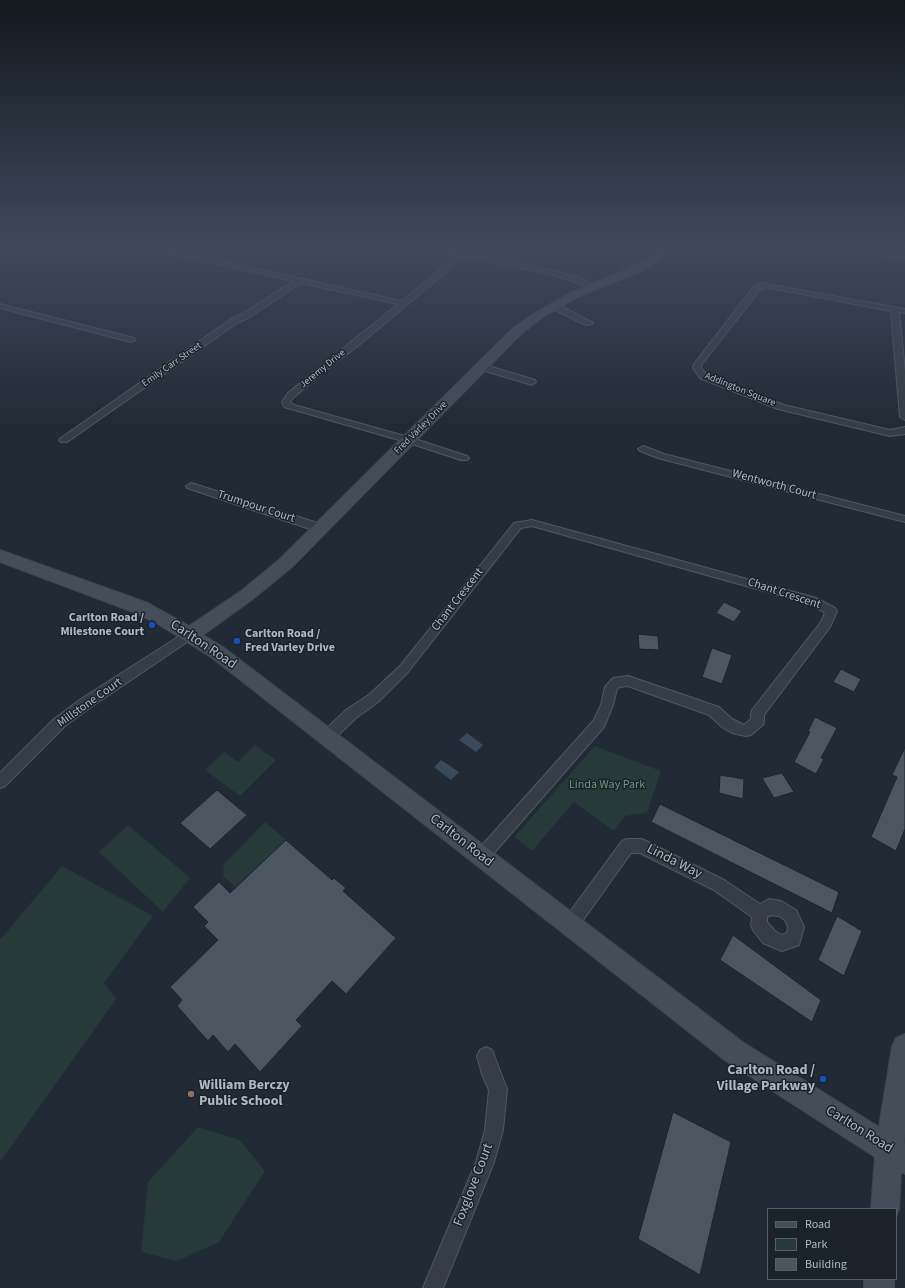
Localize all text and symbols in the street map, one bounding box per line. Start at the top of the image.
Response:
street label: Emily Carr Street [140,340,204,390]
street label: Jeremy Drive [298,347,348,391]
street label: Addington Square [703,370,777,410]
street label: Fred Varley Drive [392,399,450,457]
street label: Wentworth Court [730,467,818,503]
street label: Trumpour Court [215,488,297,526]
street label: Chant Crescent [429,566,487,634]
street label: Chant Crescent [746,575,822,613]
place label: Carlton Road / Milestone Court [60,611,144,639]
street label: Carlton Road [167,617,239,673]
marker: Carlton Road / Milestone Court [147,620,157,630]
place label: Carlton Road / Fred Varley Drive [245,627,335,655]
marker: Carlton Road / Fred Varley Drive [232,636,242,646]
street label: Millstone Court [55,675,125,731]
park label: Linda Way Park [569,778,645,792]
street label: Carlton Road [426,811,496,871]
street label: Linda Way [644,841,704,883]
place label: Carlton Road / Village Parkway [717,1063,815,1096]
marker: Carlton Road / Village Parkway [818,1074,828,1084]
place label: William Berczy Public School [199,1078,290,1110]
marker: William Berczy Public School [186,1089,196,1099]
street label: Carlton Road [822,1103,896,1157]
street label: Foxglove Court [450,1141,498,1229]
legend [767,1208,897,1280]
text: Road [805,1216,831,1233]
text: Park [805,1236,827,1253]
text: Building [805,1256,847,1273]

